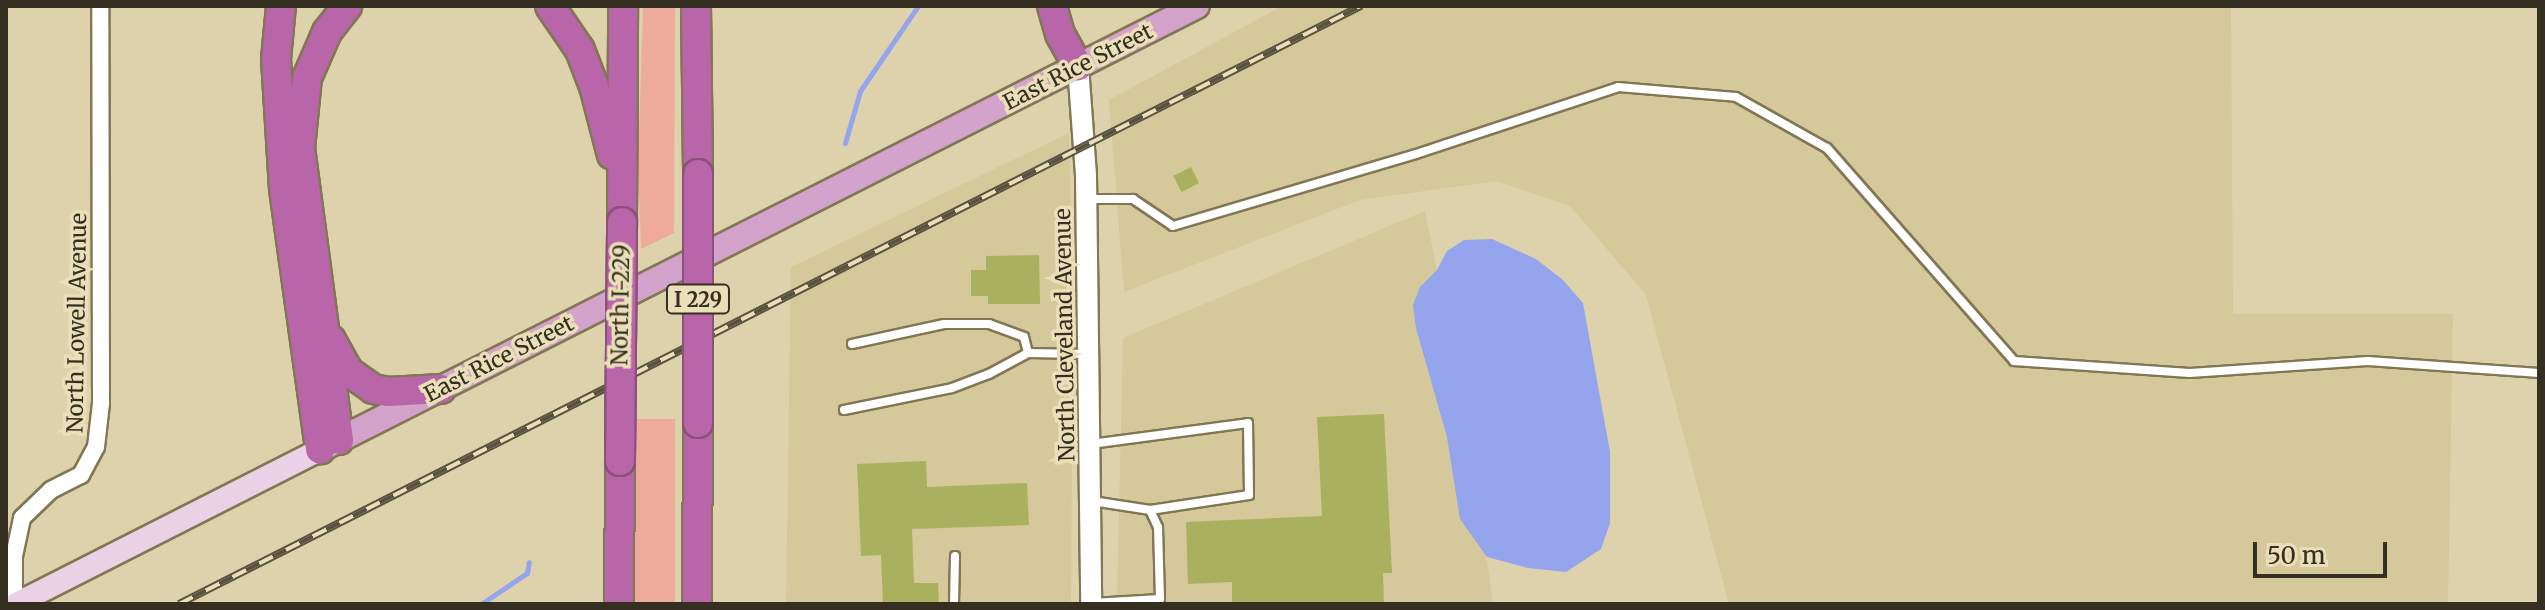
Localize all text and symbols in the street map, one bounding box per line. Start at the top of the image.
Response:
street label: East Rice Street [999,18,1157,116]
street label: North Cleveland Avenue [1050,208,1080,462]
street label: North Lowell Avenue [62,213,92,433]
street label: North I-229 [607,244,635,366]
road number: I 229 [664,283,732,315]
street label: East Rice Street [420,310,578,408]
scale bar [2257,526,2391,576]
text: 50 m [2267,540,2326,571]

